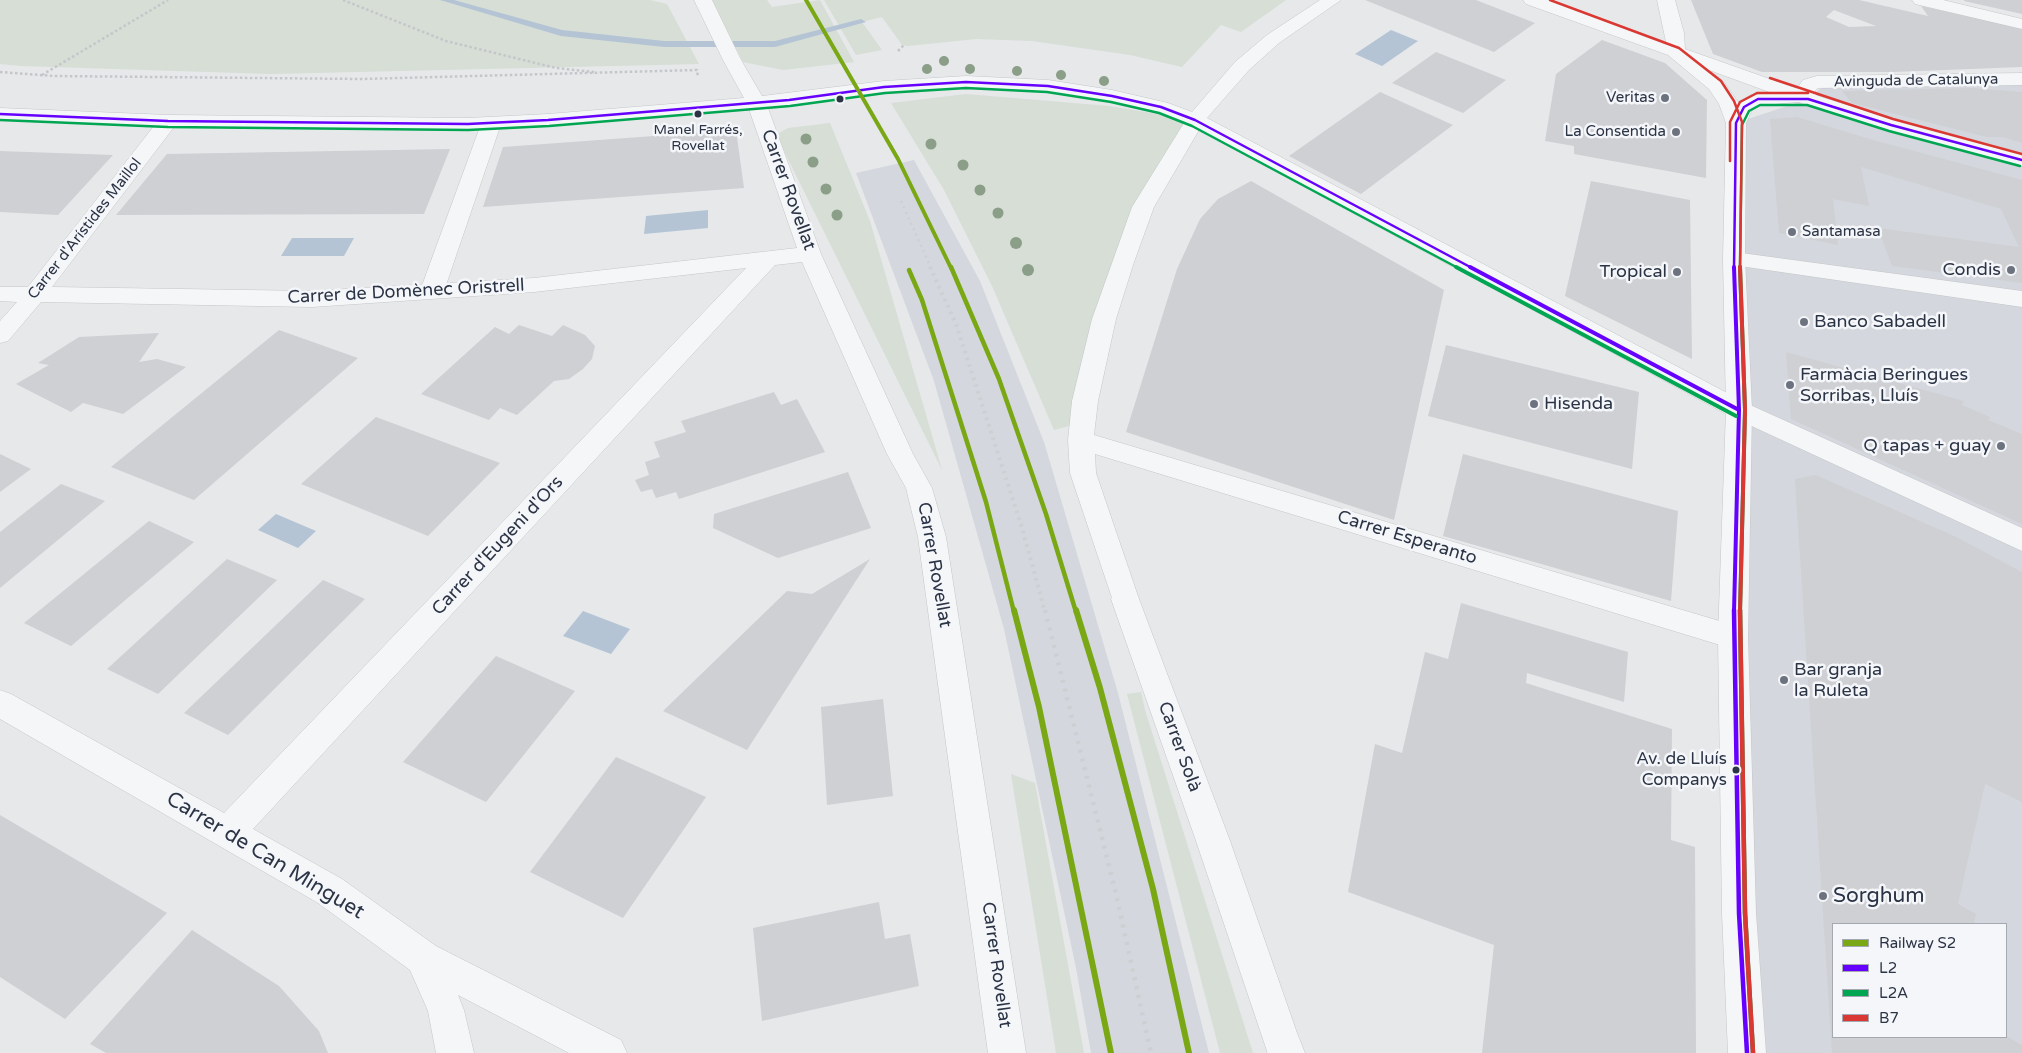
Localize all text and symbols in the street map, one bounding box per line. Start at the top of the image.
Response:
street label: Avinguda de Catalunya [1833,71,1999,91]
place label: Veritas [1606,89,1655,107]
marker: Veritas [1659,92,1671,104]
unlabelled marker [835,94,845,104]
marker: Manel Farrés, Rovellat [693,109,703,119]
place label: Manel Farrés, Rovellat [653,122,743,154]
place label: La Consentida [1565,123,1666,141]
marker: La Consentida [1670,126,1682,138]
street label: Carrer Rovellat [756,127,820,253]
street label: Carrer d'Arístides Maillol [24,155,146,303]
place label: Santamasa [1802,223,1881,241]
marker: Santamasa [1786,226,1798,238]
place label: Condis [1942,259,2001,281]
place label: Tropical [1600,261,1667,283]
marker: Condis [2005,264,2017,276]
marker: Tropical [1671,266,1683,278]
street label: Carrer de Domènec Oristrell [287,275,525,309]
place label: Banco Sabadell [1814,311,1946,333]
marker: Banco Sabadell [1798,316,1810,328]
place label: Farmàcia Beringues Sorribas, Lluís [1800,364,1968,406]
marker: Farmàcia Beringues Sorribas, Lluís [1784,379,1796,391]
place label: Hisenda [1544,393,1613,415]
marker: Hisenda [1528,398,1540,410]
place label: Q tapas + guay [1863,435,1991,457]
marker: Q tapas + guay [1995,440,2007,452]
street label: Carrer d'Eugeni d'Ors [428,472,568,620]
street label: Carrer Rovellat [912,501,956,629]
street label: Carrer Esperanto [1335,506,1479,570]
place label: Bar granja la Ruleta [1794,659,1882,702]
marker: Bar granja la Ruleta [1778,674,1790,686]
street label: Carrer Solà [1153,699,1205,795]
place label: Av. de Lluís Companys [1636,750,1727,790]
marker: Av. de Lluís Companys [1731,765,1741,775]
street label: Carrer de Can Minguet [161,787,369,925]
place label: Sorghum [1833,883,1924,909]
marker: Sorghum [1817,890,1829,902]
street label: Carrer Rovellat [976,901,1016,1029]
legend [1832,923,2007,1038]
text: Railway S2 [1879,934,1956,952]
text: L2 [1879,959,1897,977]
text: L2A [1879,984,1908,1002]
text: B7 [1879,1009,1899,1027]

